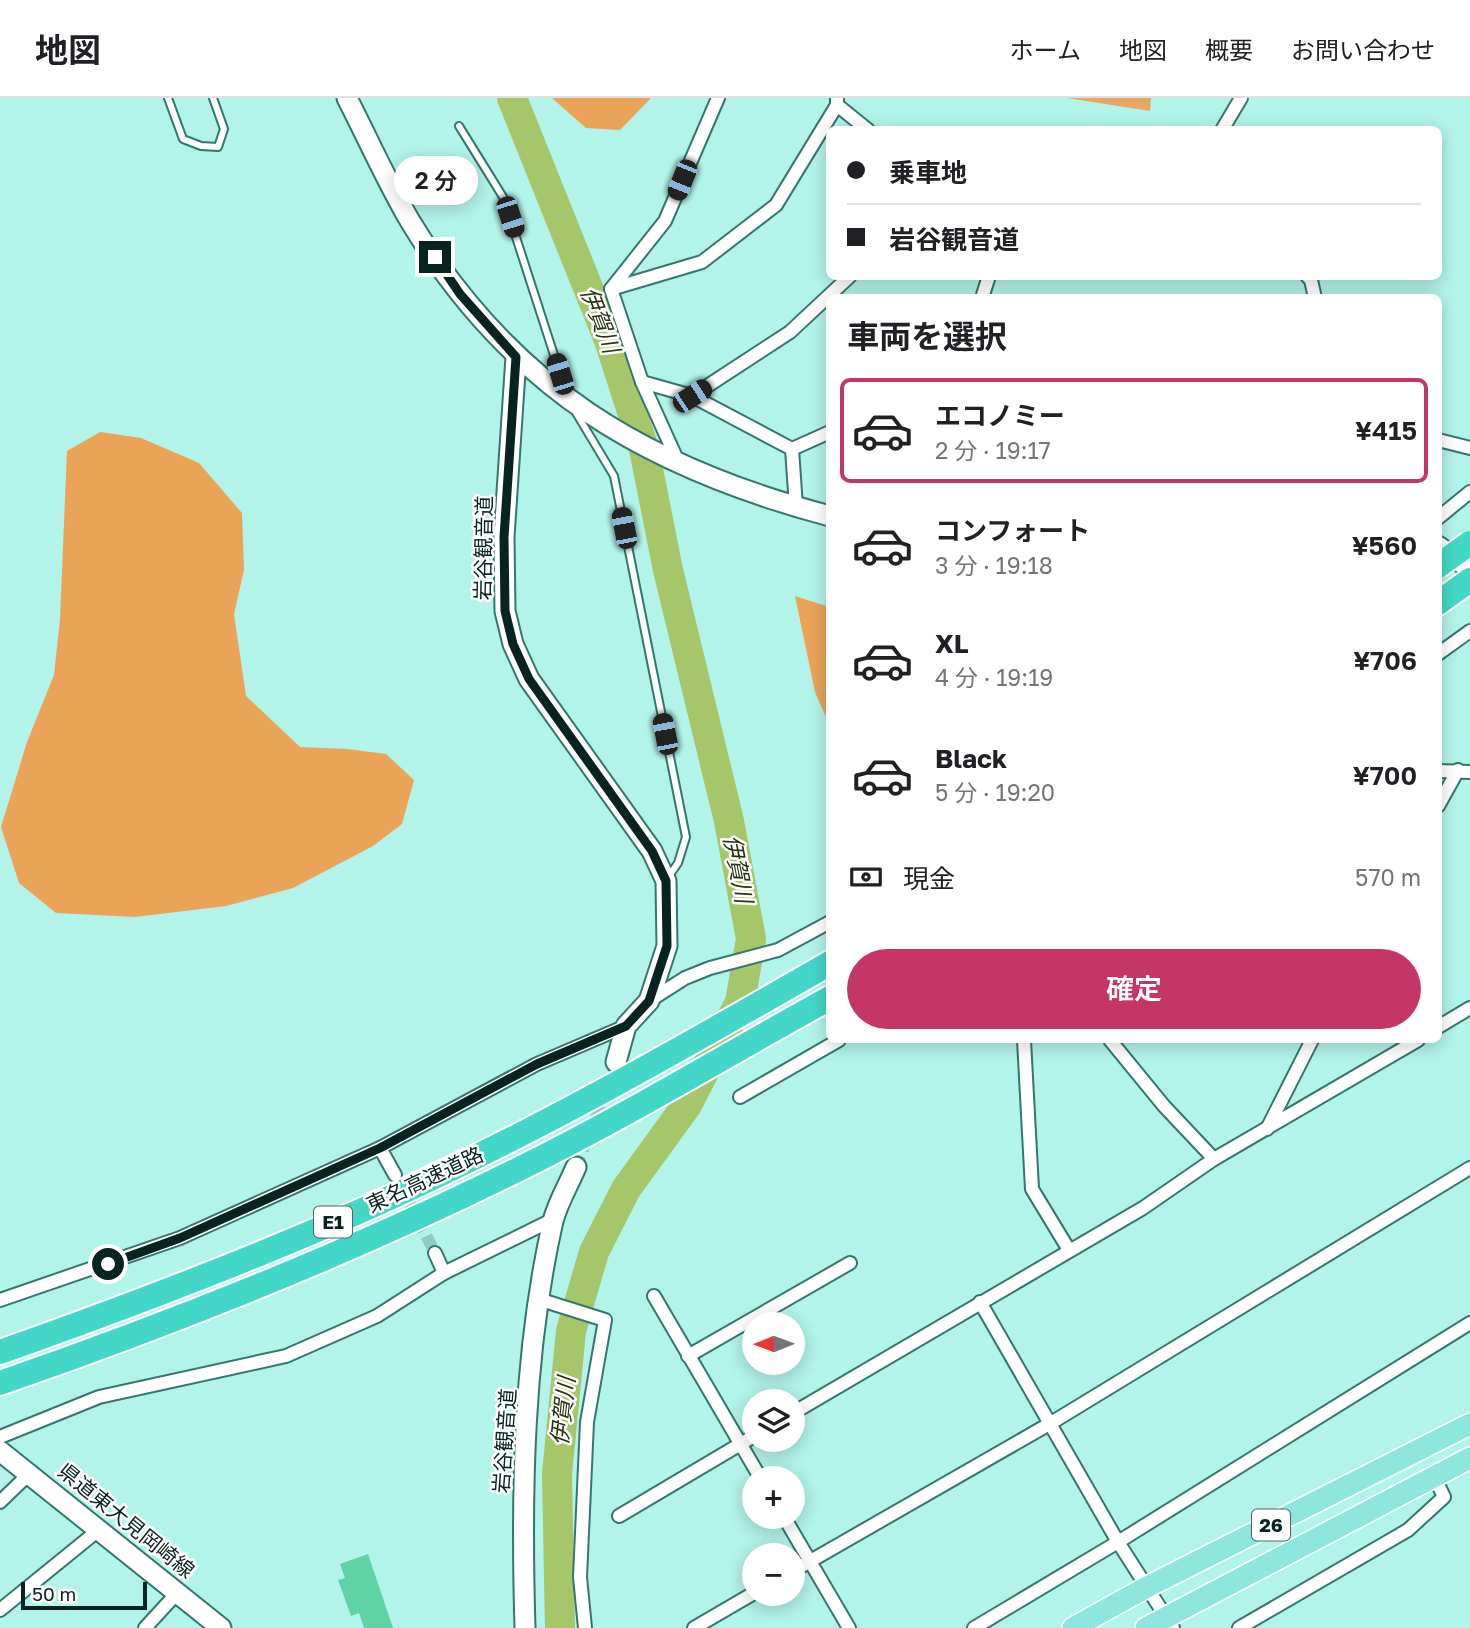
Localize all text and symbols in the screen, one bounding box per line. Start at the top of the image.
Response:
text: 地図 [35,30,101,69]
text: ホーム [1010,35,1081,64]
text: 地図 [1119,35,1167,64]
text: 概要 [1205,35,1253,64]
text: お問い合わせ [1291,35,1435,64]
callout: 2 分 [393,156,477,204]
car [665,157,700,203]
text: 乗車地 [889,157,967,188]
text: 2 分 [415,166,457,194]
car [494,194,527,240]
text: 岩谷観音道 [889,224,1019,255]
route end [419,241,451,273]
water label: 伊賀川 [575,282,627,360]
text: 車両を選択 [847,317,1007,355]
car [544,351,577,397]
car [669,376,716,416]
icon: car [851,399,914,462]
text: エコノミー [935,400,1065,431]
text: ¥415 [1355,415,1417,446]
text: 2 分 · 19:17 [935,436,1051,464]
street label: 岩谷観音道 [469,495,497,601]
car [610,505,639,551]
icon: car [851,514,914,577]
text: コンフォート [935,515,1090,546]
text: ¥560 [1352,530,1417,561]
text: 3 分 · 19:18 [935,551,1053,579]
text: XL [935,628,969,659]
icon: car [851,629,914,692]
text: ¥706 [1353,645,1417,676]
text: 4 分 · 19:19 [935,663,1053,691]
car [651,711,680,757]
text: Black [935,743,1007,774]
icon: car [851,744,914,807]
text: ¥700 [1353,760,1417,791]
text: 5 分 · 19:20 [935,778,1055,806]
water label: 伊賀川 [719,832,760,908]
icon: cash [847,858,885,896]
text: 現金 [903,863,955,894]
text: 570 m [1355,863,1421,891]
button: 確定 [847,949,1421,1029]
street label: 東名高速道路 [362,1141,487,1218]
road number: E1 [314,1206,352,1238]
route start [92,1248,124,1280]
north arrow [742,1312,805,1376]
map controls [742,1312,805,1606]
water label: 伊賀川 [544,1372,580,1447]
street label: 岩谷観音道 [487,1388,521,1494]
button: layers [742,1389,805,1452]
street label: 県道東大見岡崎線 [53,1457,200,1583]
button: + [742,1466,805,1529]
road number: 26 [1252,1510,1290,1540]
button: − [742,1543,805,1606]
scale bar [21,1579,147,1611]
text: 50 m [32,1582,76,1605]

